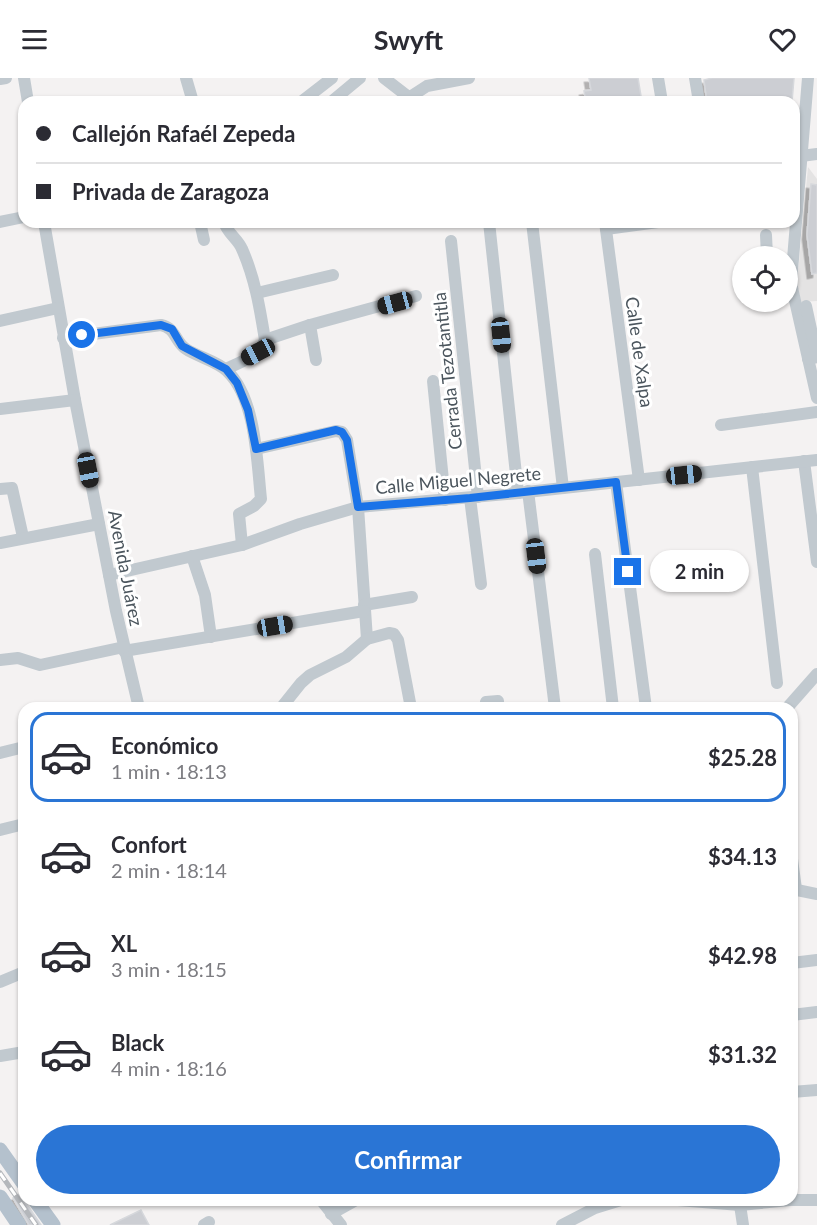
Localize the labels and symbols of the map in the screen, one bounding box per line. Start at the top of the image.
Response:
car [375,290,415,316]
street label: Cerrada Tezotantitla [428,291,466,451]
street label: Calle de Xalpa [621,295,659,409]
car [490,316,512,354]
route start [68,321,95,348]
car [238,336,278,368]
car [76,451,100,489]
street label: Calle Miguel Negrete [374,462,542,498]
car [665,464,703,486]
street label: Avenida Juárez [104,508,148,628]
car [525,537,547,575]
callout: 2 min [649,551,748,593]
route end [614,558,641,585]
car [256,614,294,638]

